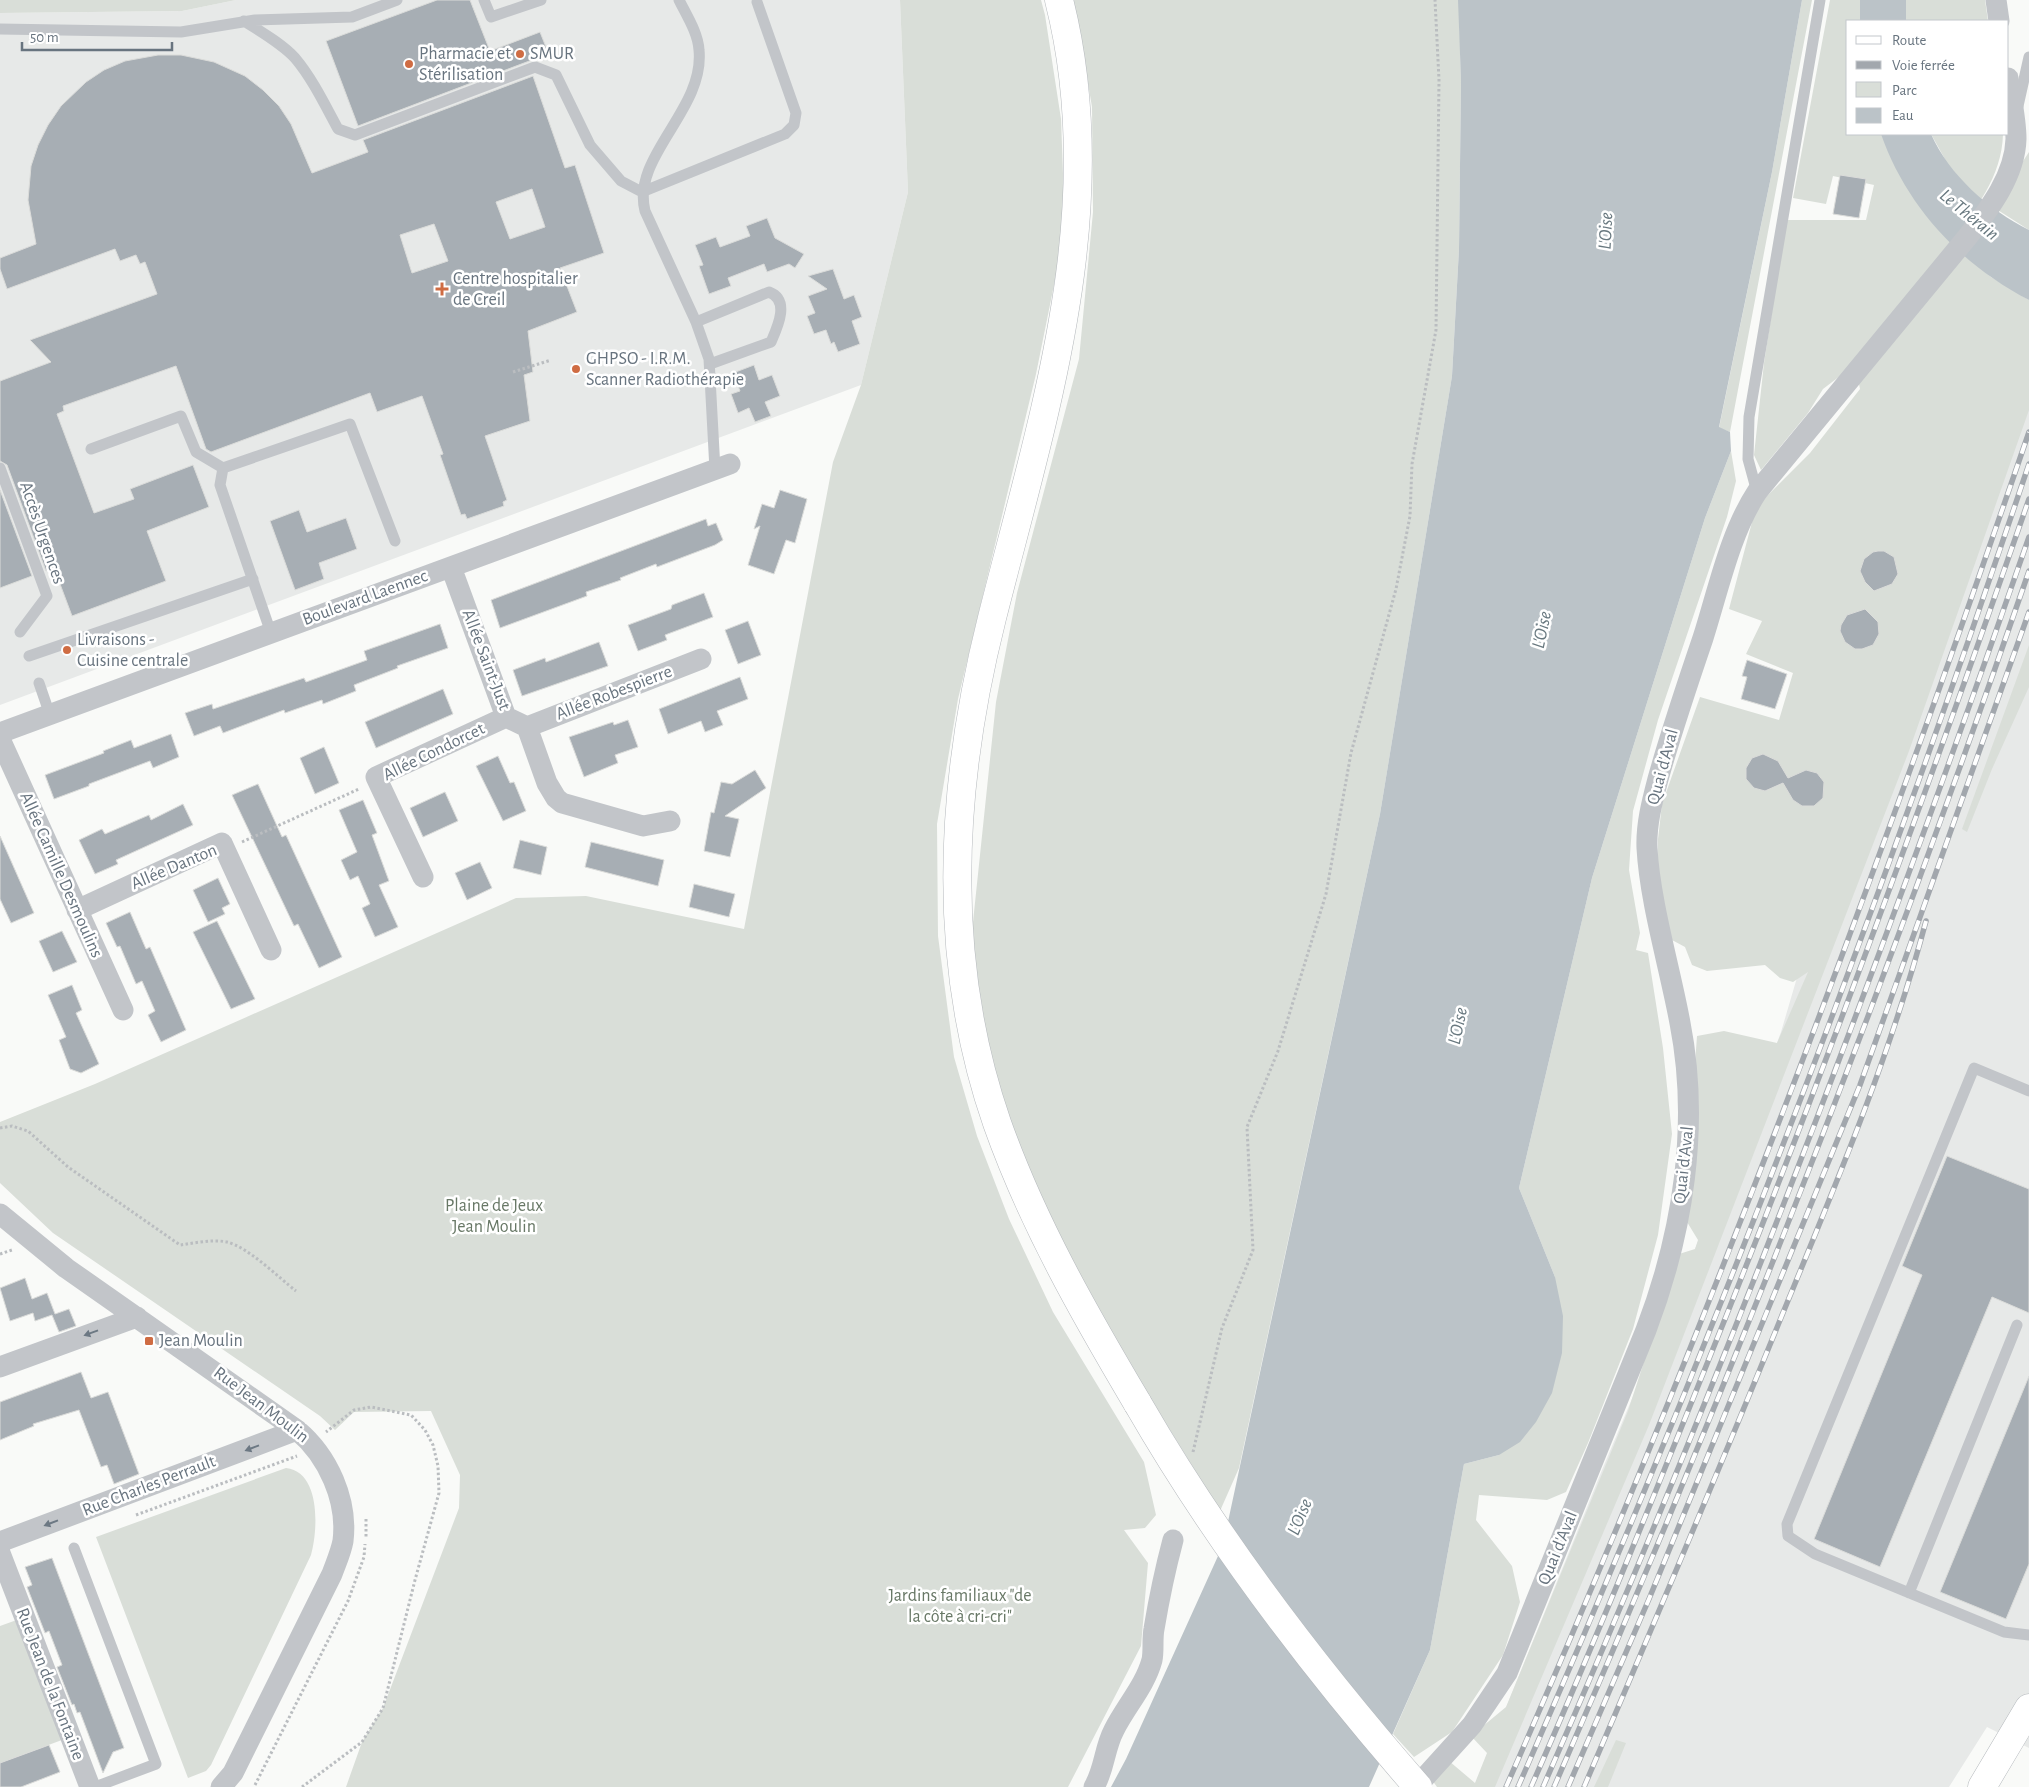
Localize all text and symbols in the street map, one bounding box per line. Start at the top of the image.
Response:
scale bar [22,20,172,52]
legend [1846,20,2009,135]
text: 50 m [30,30,59,45]
text: Route [1892,33,1926,48]
place label: Pharmacie et Stérilisation [419,45,511,84]
place label: SMUR [530,45,574,63]
marker: SMUR [514,48,526,60]
marker: Pharmacie et Stérilisation [403,58,415,70]
text: Voie ferrée [1892,58,1955,73]
text: Parc [1892,83,1917,98]
text: Eau [1892,108,1914,123]
water label: Le Thérain [1936,186,2002,244]
water label: L'Oise [1596,212,1616,250]
place label: Centre hospitalier de Creil [453,270,578,309]
marker: Centre hospitalier de Creil [435,282,449,296]
place label: GHPSO - I.R.M. Scanner Radiothérapie [586,350,744,389]
marker: GHPSO - I.R.M. Scanner Radiothérapie [570,363,582,375]
street label: Accès Urgences [16,480,68,586]
street label: Boulevard Laennec [300,567,430,629]
street label: Allée Saint-Just [459,607,514,713]
water label: L'Oise [1529,610,1555,650]
place label: Livraisons - Cuisine centrale [77,631,188,670]
marker: Livraisons - Cuisine centrale [61,644,73,656]
street label: Allée Robespierre [553,663,675,723]
street label: Allée Condorcet [380,720,488,784]
street label: Quai d'Aval [1644,727,1682,807]
street label: Allée Camille Desmoulins [16,790,106,960]
street label: Allée Danton [128,841,220,893]
water label: L'Oise [1445,1006,1471,1046]
street label: Quai d'Aval [1671,1125,1697,1205]
park label: Plaine de Jeux Jean Moulin [445,1197,543,1236]
one-way arrow [84,1330,99,1337]
place label: Jean Moulin [159,1332,243,1350]
marker: Jean Moulin [143,1335,155,1347]
street label: Rue Jean Moulin [210,1364,312,1446]
one-way arrow [244,1444,259,1452]
street label: Rue Charles Perrault [80,1452,218,1520]
water label: L'Oise [1284,1496,1316,1538]
street label: Quai d'Aval [1535,1509,1581,1587]
one-way arrow [43,1520,58,1527]
park label: Jardins familiaux "de la côte à cri-cri" [888,1587,1032,1626]
street label: Rue Jean de la Fontaine [13,1605,87,1763]

